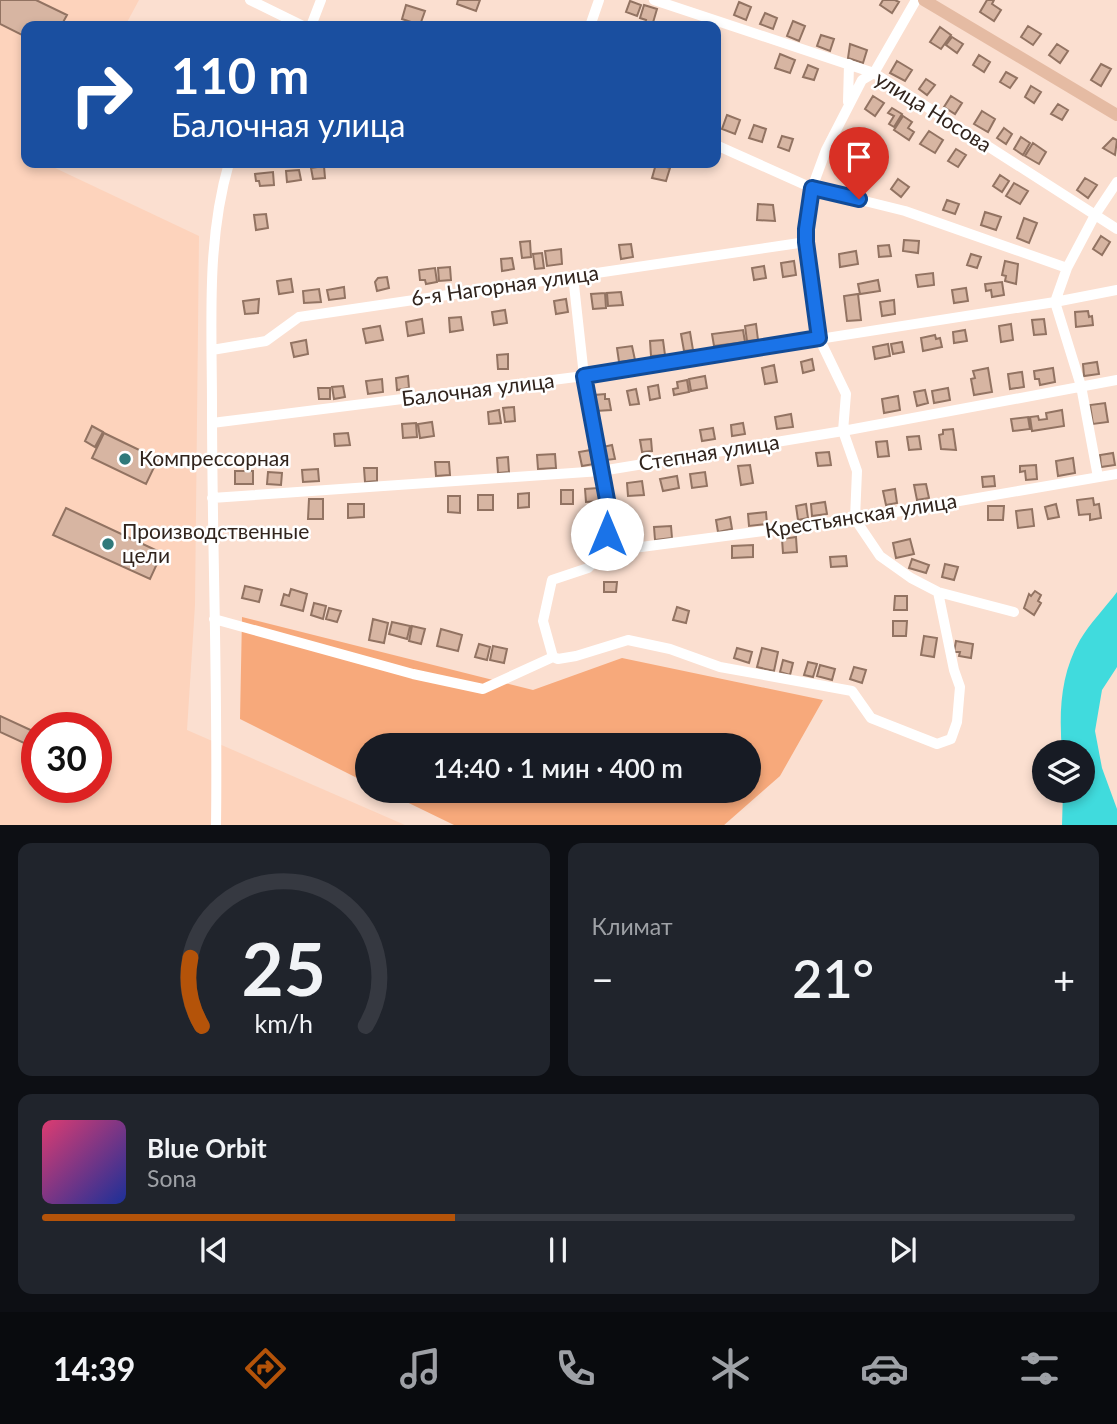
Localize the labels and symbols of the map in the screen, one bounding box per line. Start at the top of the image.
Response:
street label: улица Носова [871,65,997,157]
pin [829,127,889,199]
street label: 6-я Нагорная улица [409,259,600,310]
street label: Балочная улица [400,367,556,410]
street label: Степная улица [637,428,781,475]
place label: Компрессорная [139,445,290,470]
marker: Компрессорная [117,451,133,467]
street label: Крестьянская улица [763,487,959,542]
position arrow [570,497,644,571]
place label: Производственные цели [122,518,309,567]
marker: Производственные цели [100,536,116,552]
speed limit sign: 30 [21,712,112,803]

